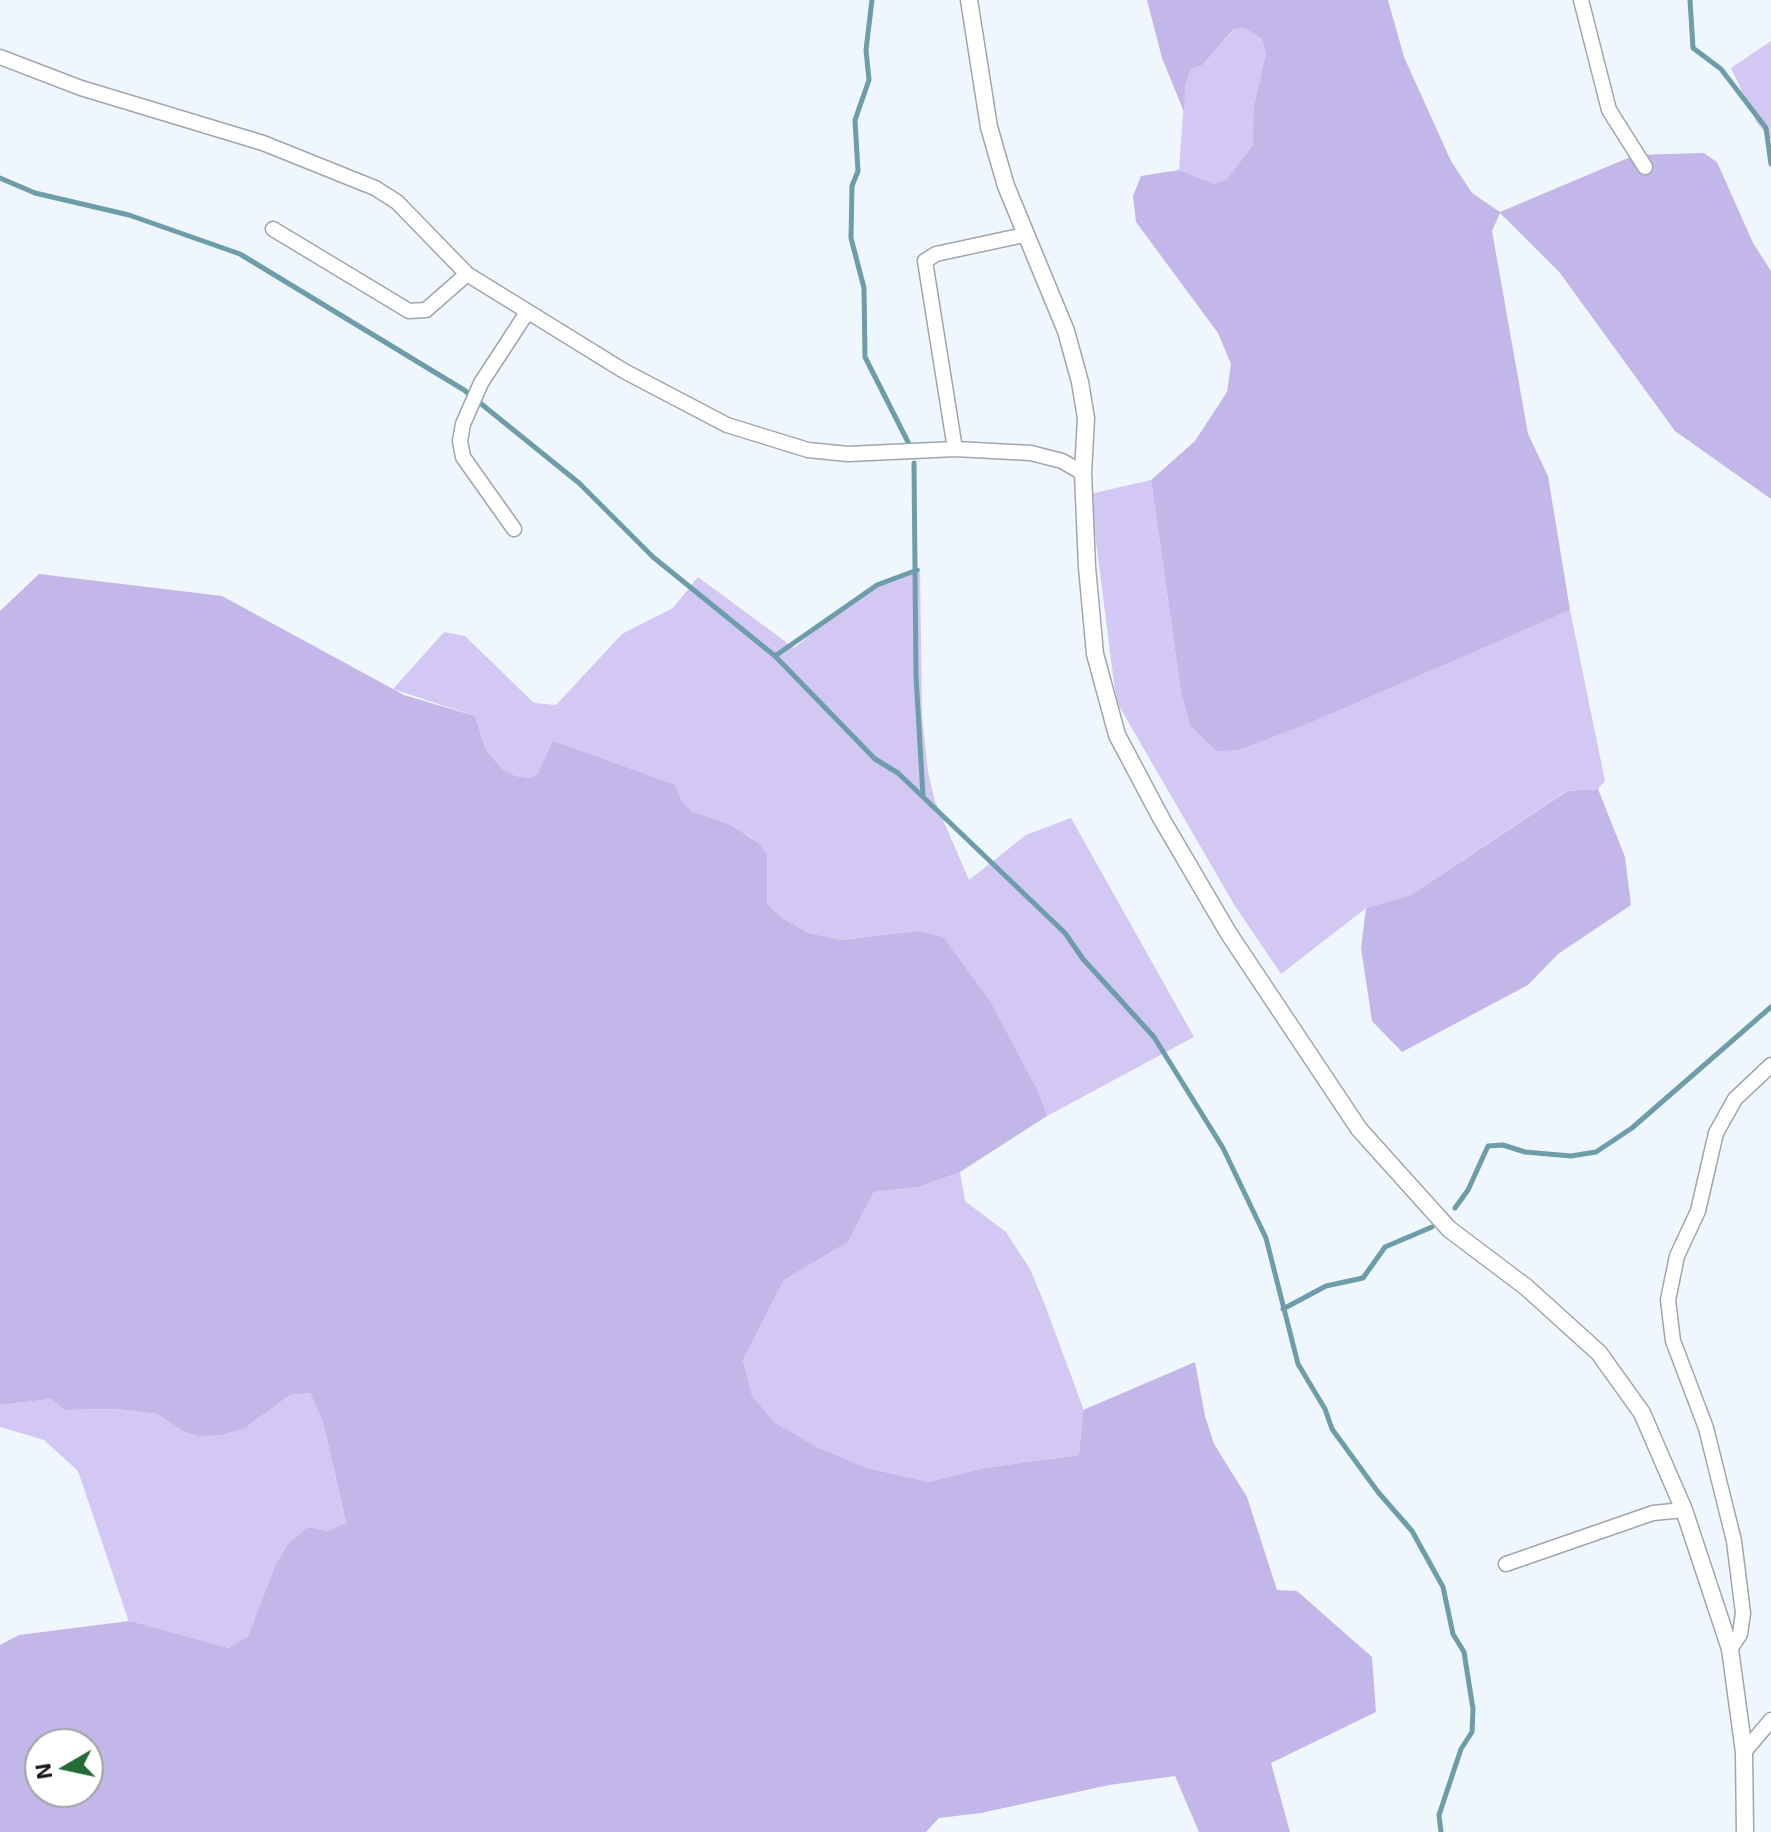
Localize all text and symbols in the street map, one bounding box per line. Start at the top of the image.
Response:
north arrow [24,1728,104,1808]
text: N [28,1762,56,1781]

